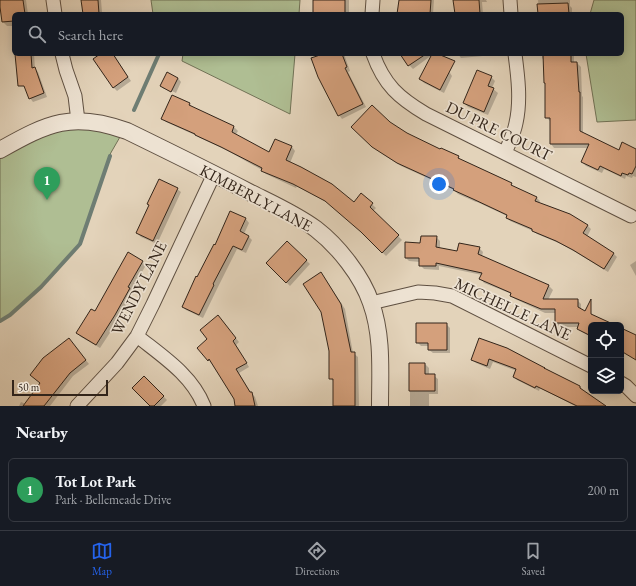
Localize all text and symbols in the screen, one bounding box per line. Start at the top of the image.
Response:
search box [12,12,624,56]
icon: search [26,23,48,45]
text: Search here [58,25,123,44]
street label: DU PRE COURT [443,96,556,166]
street label: KIMBERLY LANE [196,160,316,236]
pin: 1 [34,167,60,200]
your location [429,174,449,194]
street label: WENDY LANE [106,237,172,339]
street label: MICHELLE LANE [451,273,575,345]
map controls [588,322,624,394]
button: locate [588,322,624,358]
button: layers [588,358,624,394]
scale bar [12,378,108,397]
text: 50 m [18,380,39,394]
text: Nearby [16,421,68,443]
text: Tot Lot Park [55,472,136,491]
text: 1 [27,482,33,499]
text: 200 m [588,482,619,499]
text: Park · Bellemeade Drive [55,491,171,508]
tab: Map [91,540,113,578]
tab: Directions [295,540,339,578]
tab: Saved [521,540,545,578]

